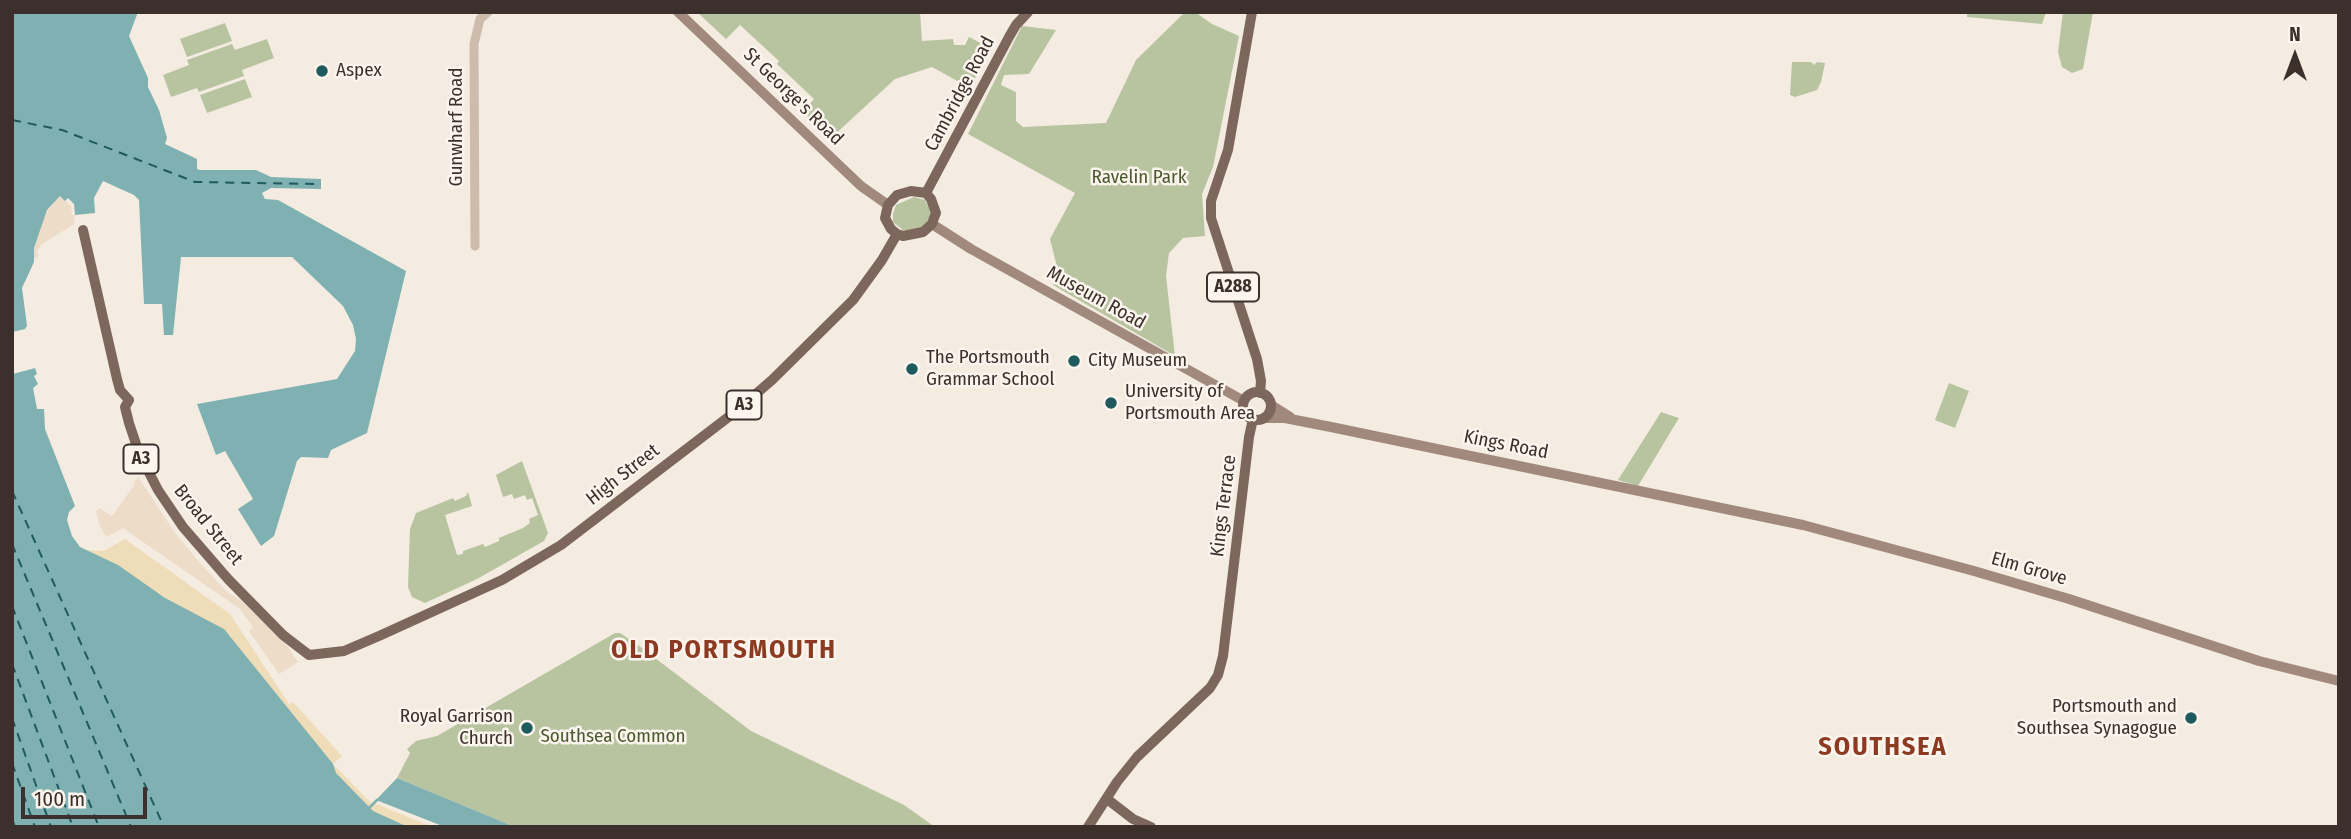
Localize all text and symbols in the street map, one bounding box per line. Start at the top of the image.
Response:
north arrow [2260,21,2330,91]
text: N [2289,23,2301,46]
street label: Cambridge Road [920,33,1000,155]
street label: St George's Road [738,44,848,150]
place label: Aspex [336,60,382,82]
marker: Aspex [314,63,330,79]
street label: Gunwharf Road [446,68,468,186]
park label: Ravelin Park [1092,167,1186,189]
street label: Museum Road [1043,262,1149,334]
road number: A288 [1207,272,1259,302]
place label: The Portsmouth Grammar School [926,347,1054,391]
place label: City Museum [1088,350,1187,372]
marker: City Museum [1066,353,1082,369]
marker: The Portsmouth Grammar School [904,361,920,377]
place label: University of Portsmouth Area [1125,381,1255,425]
road number: A3 [726,390,762,419]
marker: University of Portsmouth Area [1103,395,1119,411]
street label: Kings Road [1462,426,1550,464]
street label: High Street [582,439,664,511]
road number: A3 [124,444,158,474]
street label: Kings Terrace [1206,454,1242,558]
street label: Broad Street [169,480,247,570]
street label: Elm Grove [1989,547,2069,591]
district label: OLD PORTSMOUTH [613,635,835,667]
place label: Portsmouth and Southsea Synagogue [2017,696,2177,740]
place label: Royal Garrison Church [400,706,513,750]
marker: Portsmouth and Southsea Synagogue [2183,710,2199,726]
marker: Royal Garrison Church [519,720,535,736]
park label: Southsea Common [540,726,686,748]
district label: SOUTHSEA [1819,732,1947,764]
scale bar [24,772,150,816]
text: 100 m [34,786,85,812]

